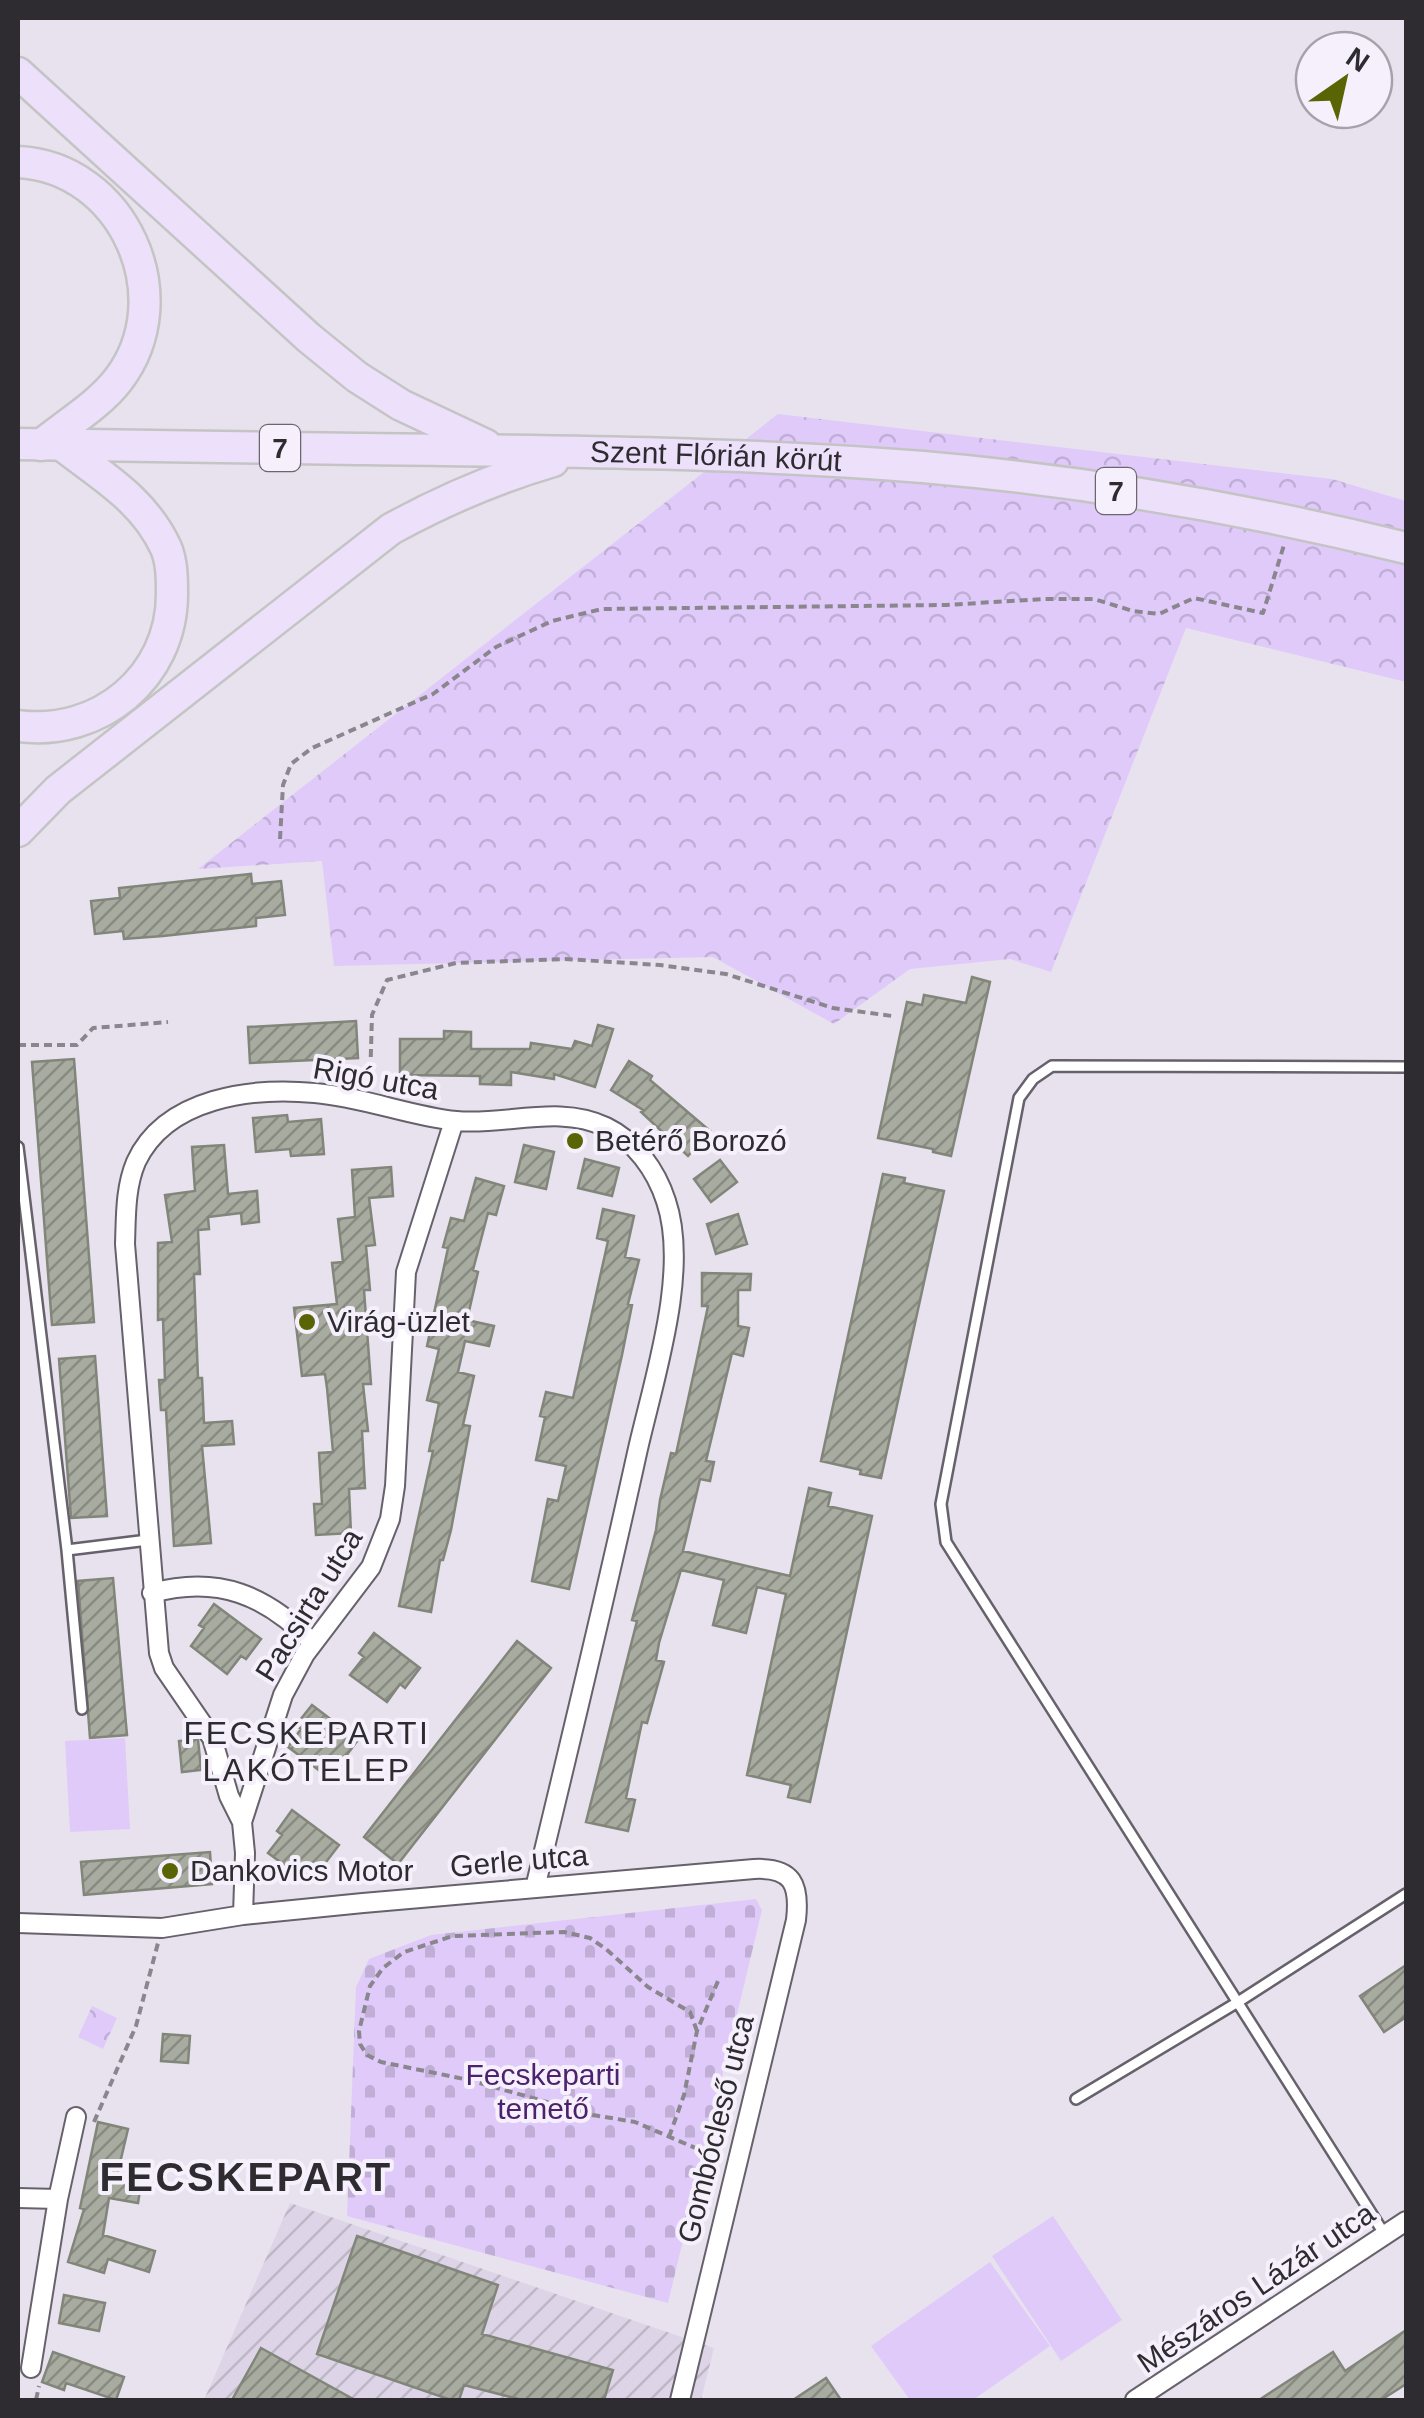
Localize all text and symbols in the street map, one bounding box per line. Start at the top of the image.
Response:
north arrow [1294,30,1394,130]
text: N [1341,41,1375,78]
road number: 7 [260,425,300,471]
street label: Szent Flórián körút [590,435,843,477]
road number: 7 [1096,468,1136,514]
street label: Rigó utca [311,1051,442,1106]
place label: Betérő Borozó [595,1124,787,1157]
marker: Betérő Borozó [564,1130,586,1152]
place label: Virág-üzlet [327,1305,471,1338]
marker: Virág-üzlet [296,1311,318,1333]
street label: Pacsirta utca [249,1522,369,1687]
district label: FECSKEPARTI LAKÓTELEP [184,1715,430,1788]
street label: Gerle utca [449,1838,590,1883]
place label: Dankovics Motor [190,1854,413,1887]
marker: Dankovics Motor [159,1860,181,1882]
street label: Gombócleső utca [671,2011,760,2246]
park label: Fecskeparti temető [465,2058,621,2125]
district label: FECSKEPART [99,2155,393,2199]
street label: Mészáros Lázár utca [1131,2196,1381,2379]

